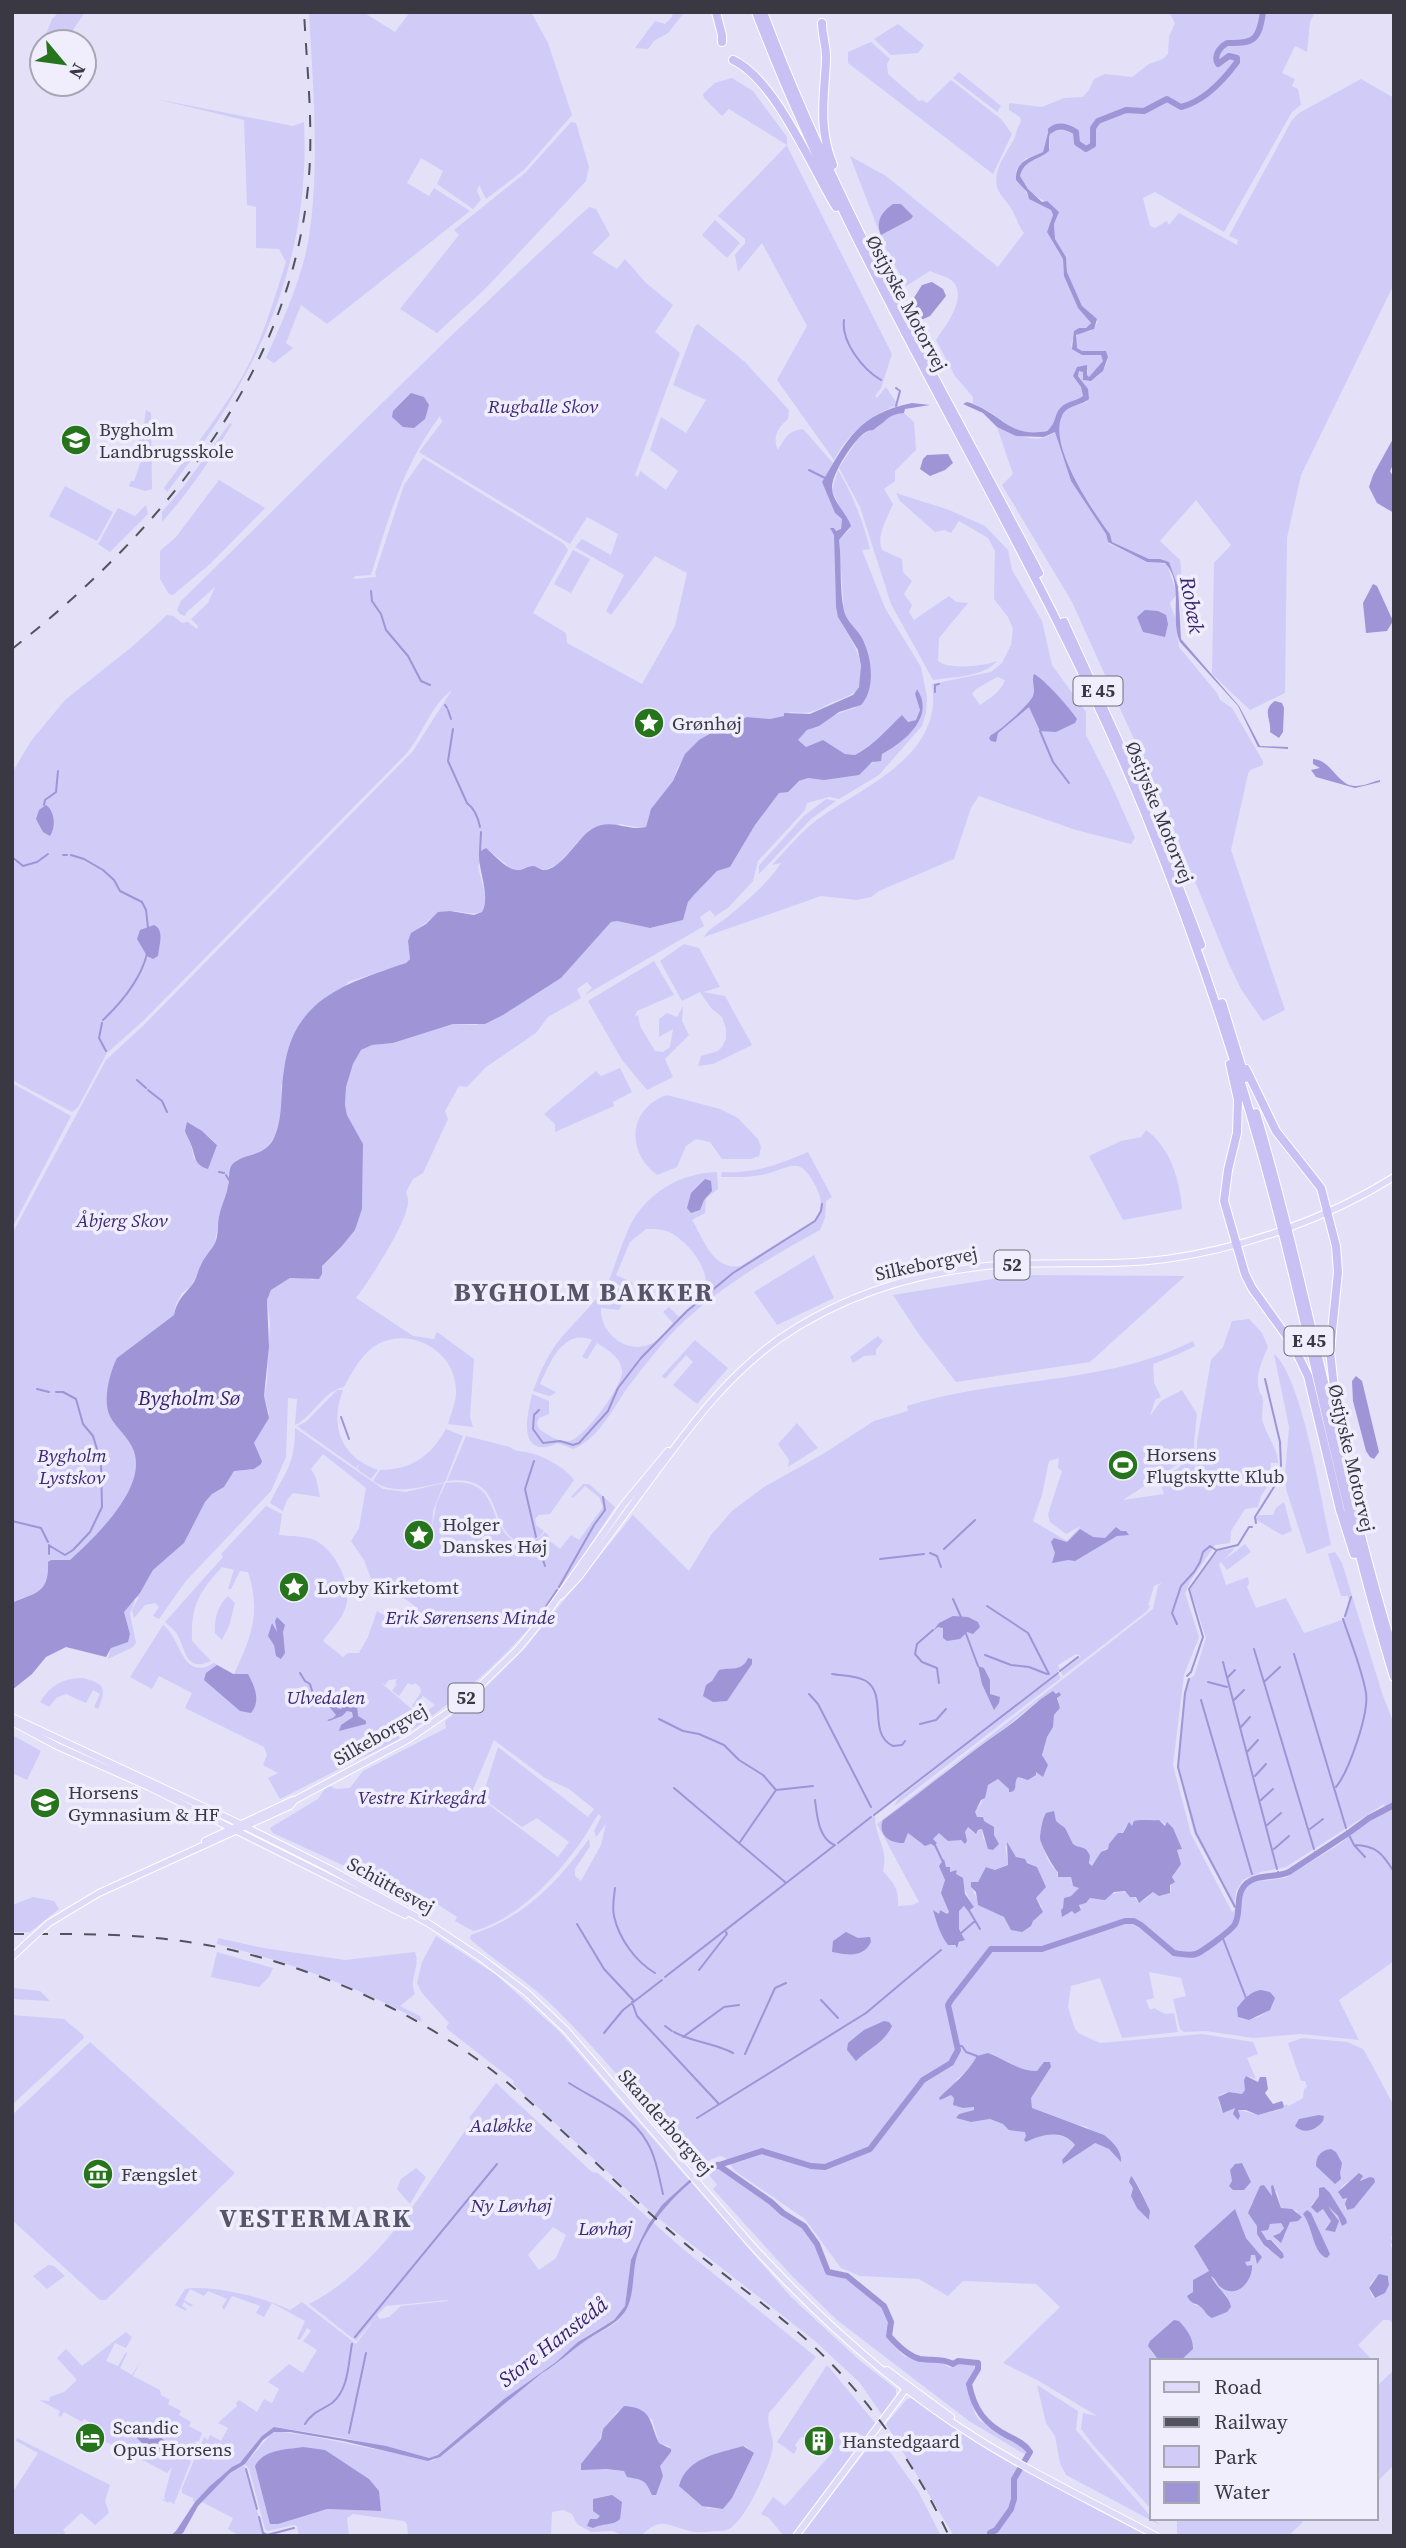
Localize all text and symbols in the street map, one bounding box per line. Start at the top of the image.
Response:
north arrow [28,28,98,98]
text: N [63,59,93,84]
street label: Østjyske Motorvej [860,230,954,376]
park label: Rugballe Skov [487,393,599,419]
place label: Bygholm Landbrugsskole [99,416,234,464]
school or university icon: Bygholm Landbrugsskole [59,423,93,457]
water label: Robæk [1173,573,1212,636]
road number: E 45 [1074,676,1122,706]
place icon: Grønhøj [632,706,666,740]
place label: Grønhøj [672,710,742,736]
street label: Østjyske Motorvej [1120,737,1200,887]
park label: Åbjerg Skov [75,1207,169,1233]
street label: Silkeborgvej [872,1239,980,1287]
road number: 52 [995,1250,1030,1280]
district label: BYGHOLM BAKKER [454,1274,714,1310]
road number: E 45 [1284,1326,1334,1356]
street label: Østjyske Motorvej [1322,1382,1382,1534]
water label: Bygholm Sø [137,1383,241,1412]
place label: Horsens Flugtskytte Klub [1146,1441,1285,1489]
park label: Bygholm Lystskov [36,1442,107,1490]
sports icon: Horsens Flugtskytte Klub [1106,1448,1140,1482]
place label: Holger Danskes Høj [442,1511,547,1559]
place icon: Holger Danskes Høj [402,1518,436,1552]
place icon: Lovby Kirketomt [277,1570,311,1604]
place label: Lovby Kirketomt [317,1574,459,1600]
park label: Erik Sørensens Minde [384,1604,555,1630]
park label: Ulvedalen [287,1684,366,1710]
road number: 52 [448,1684,484,1713]
street label: Silkeborgvej [329,1697,431,1771]
place label: Horsens Gymnasium & HF [68,1779,220,1827]
park label: Vestre Kirkegård [358,1784,486,1810]
school or university icon: Horsens Gymnasium & HF [28,1786,62,1820]
street label: Schüttesvej [343,1850,439,1920]
street label: Skanderborgvej [613,2063,719,2181]
park label: Aaløkke [469,2112,533,2138]
museum icon: Fængslet [81,2157,115,2191]
place label: Fængslet [121,2161,198,2187]
park label: Ny Løvhøj [470,2192,552,2218]
district label: VESTERMARK [220,2200,412,2236]
park label: Løvhøj [577,2215,633,2241]
water label: Store Hanstedå [492,2290,613,2393]
legend [1150,2359,1378,2520]
text: Road [1214,2372,1262,2401]
text: Railway [1214,2407,1288,2436]
place label: Scandic Opus Horsens [113,2414,232,2462]
hotel icon: Scandic Opus Horsens [73,2421,107,2455]
building icon: Hanstedgaard [802,2424,836,2458]
place label: Hanstedgaard [842,2428,960,2454]
text: Park [1214,2442,1258,2471]
text: Water [1214,2477,1270,2506]

